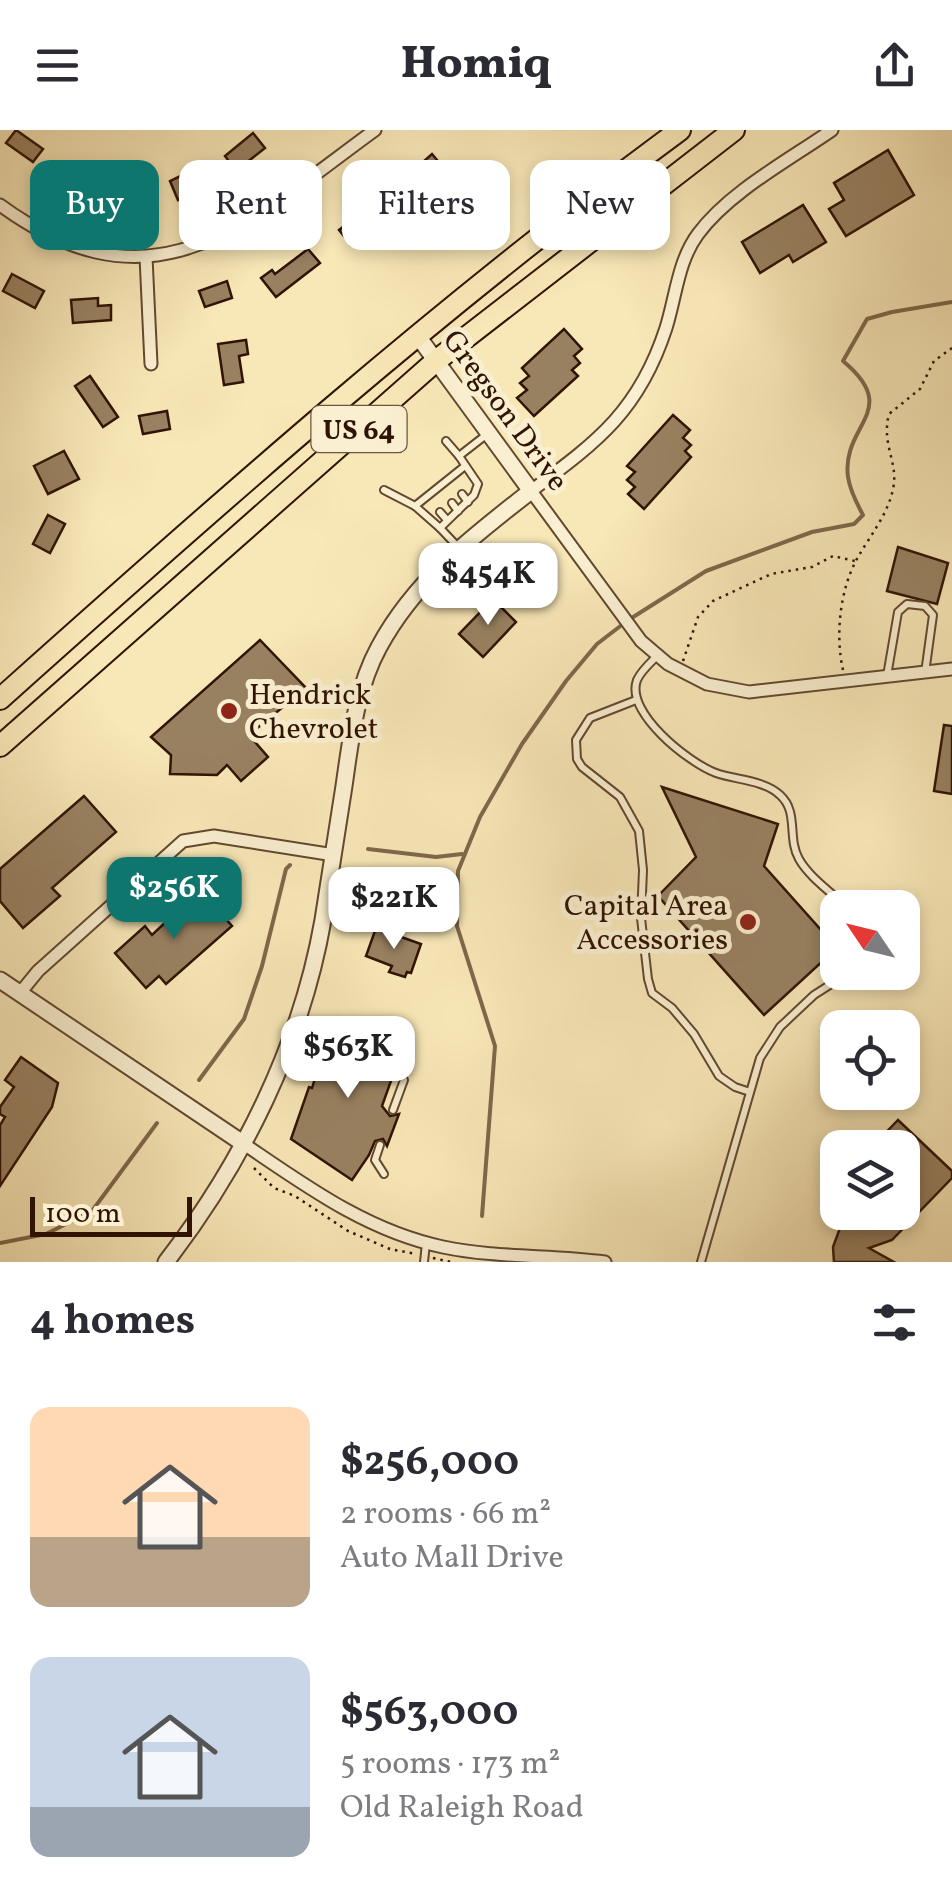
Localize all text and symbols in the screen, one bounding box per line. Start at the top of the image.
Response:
text: Homiq [401,34,551,97]
icon: menu [30,38,85,93]
icon: share [867,38,922,93]
chip: Buy [30,160,159,250]
chip: Rent [179,160,322,250]
chip: Filters [342,160,510,250]
chip: New [530,160,670,250]
street label: Gregson Drive [432,322,577,500]
road number: US 64 [312,406,406,452]
pin: $454K [418,543,558,628]
text: $454K [441,553,535,597]
place label: Hendrick Chevrolet [249,675,378,751]
marker: Hendrick Chevrolet [218,700,240,722]
pin: $256K [104,857,244,942]
text: $256K [129,867,219,911]
pin: $221K [324,867,464,952]
text: $221K [350,877,438,921]
place label: Capital Area Accessories [564,886,728,962]
north arrow [820,890,920,990]
map controls [820,890,920,1230]
marker: Capital Area Accessories [737,911,759,933]
button: locate [820,1010,920,1110]
pin: $563K [278,1016,418,1101]
text: $563K [303,1026,393,1070]
button: layers [820,1130,920,1230]
scale bar [30,1192,192,1236]
text: 100 m [45,1195,120,1234]
text: 4 homes [30,1293,195,1352]
icon: filters [867,1295,922,1350]
text: $256,000 [340,1434,519,1493]
icon: home [110,1447,230,1567]
text: 2 rooms · 66 m² [340,1493,551,1537]
text: Auto Mall Drive [340,1537,564,1581]
text: $563,000 [340,1684,518,1743]
icon: home [110,1697,230,1817]
text: 5 rooms · 173 m² [340,1743,560,1787]
text: Old Raleigh Road [340,1787,584,1831]

